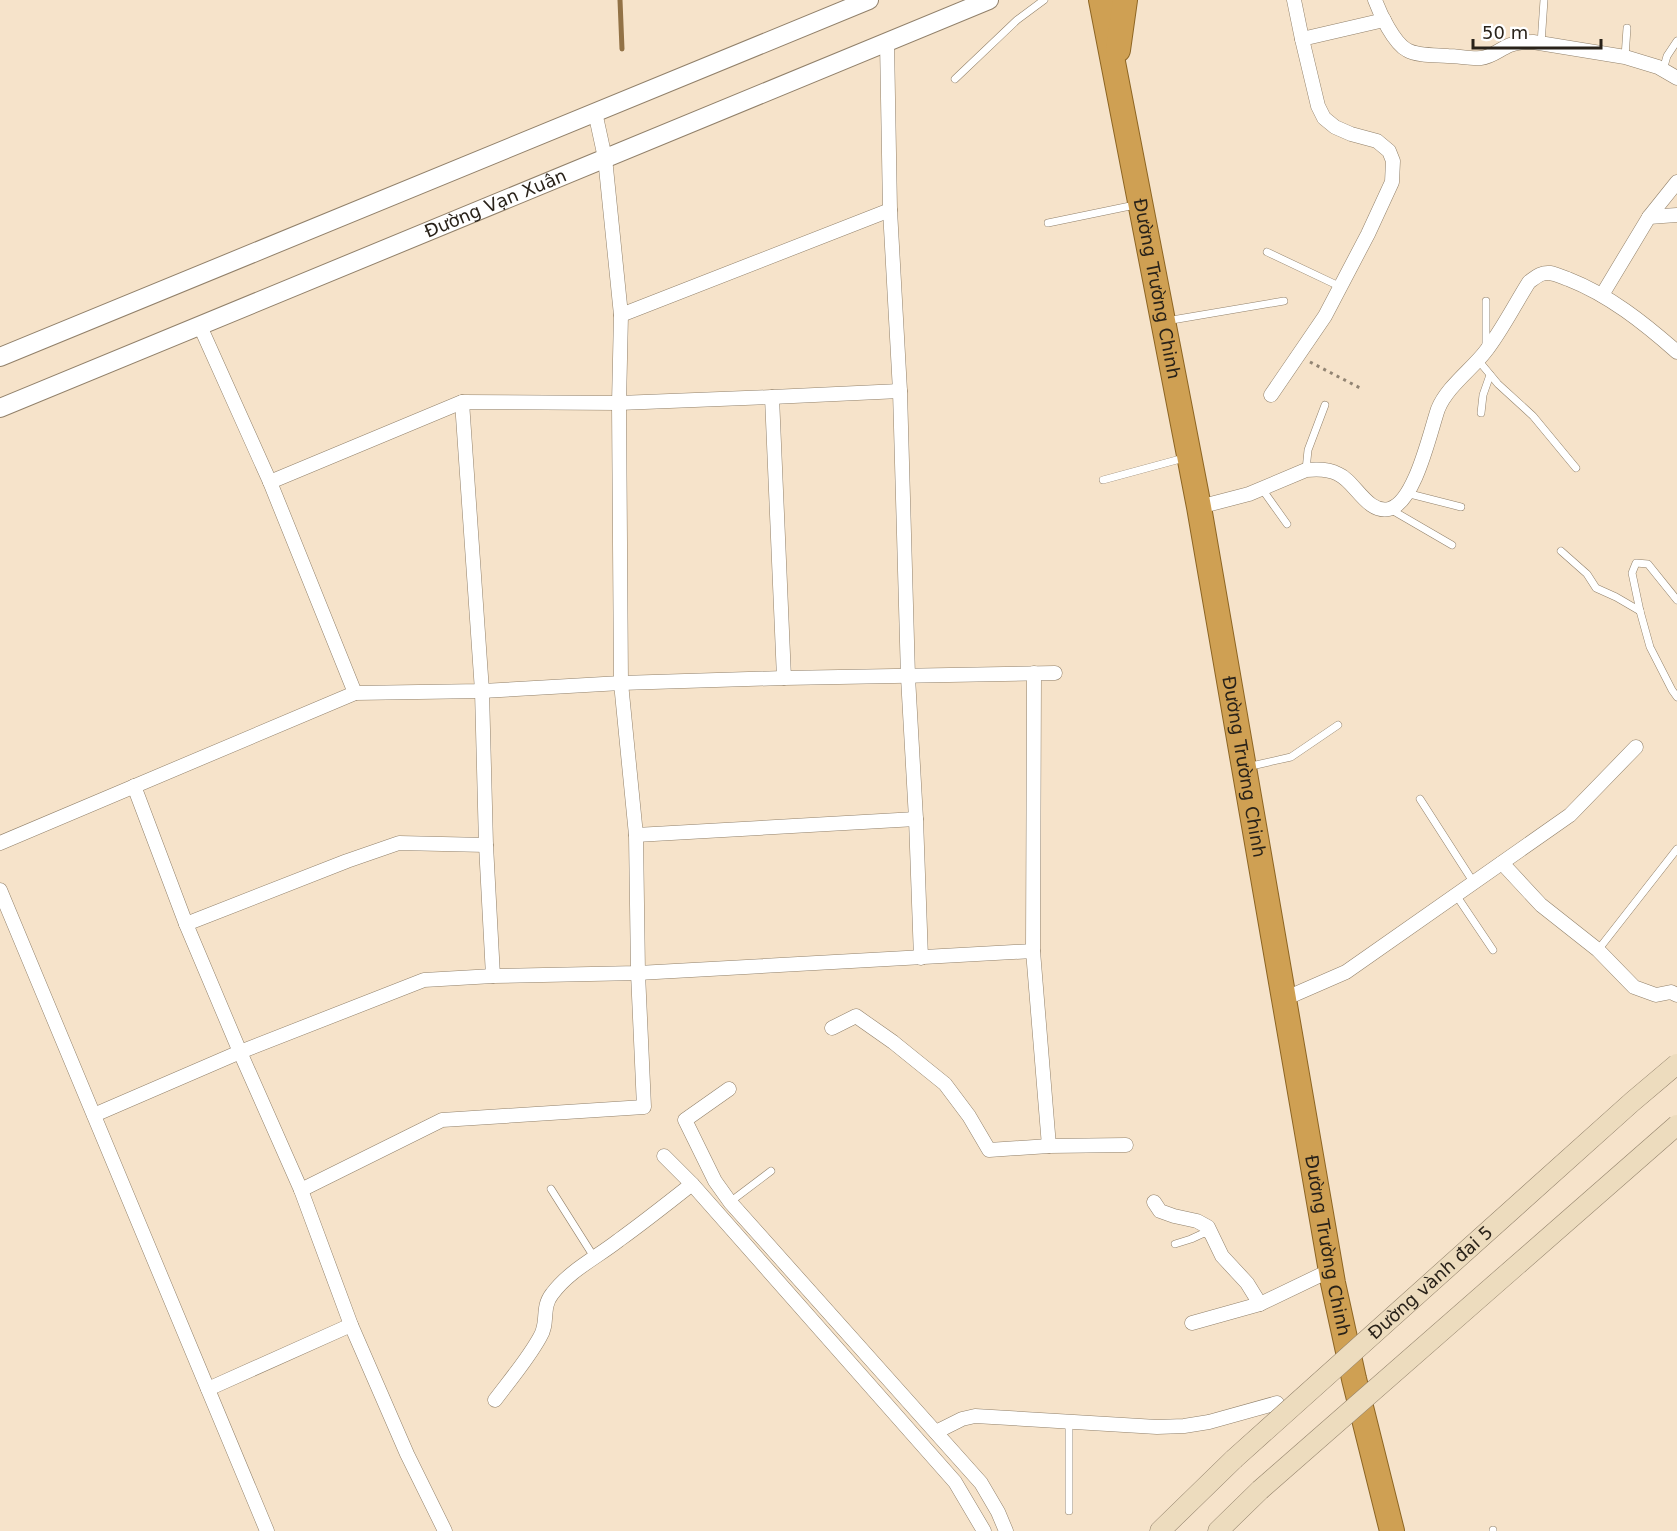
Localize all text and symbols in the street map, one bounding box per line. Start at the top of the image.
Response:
scale bar [1473,12,1600,50]
text: 50 m [1482,22,1528,43]
street label: Đường Vạn Xuân [421,164,569,242]
street label: Đường Trường Chinh [1130,196,1185,381]
street label: Đường Trường Chinh [1218,674,1270,859]
street label: Đường Trường Chinh [1301,1153,1355,1338]
street label: Đường vành đai 5 [1364,1221,1497,1344]

